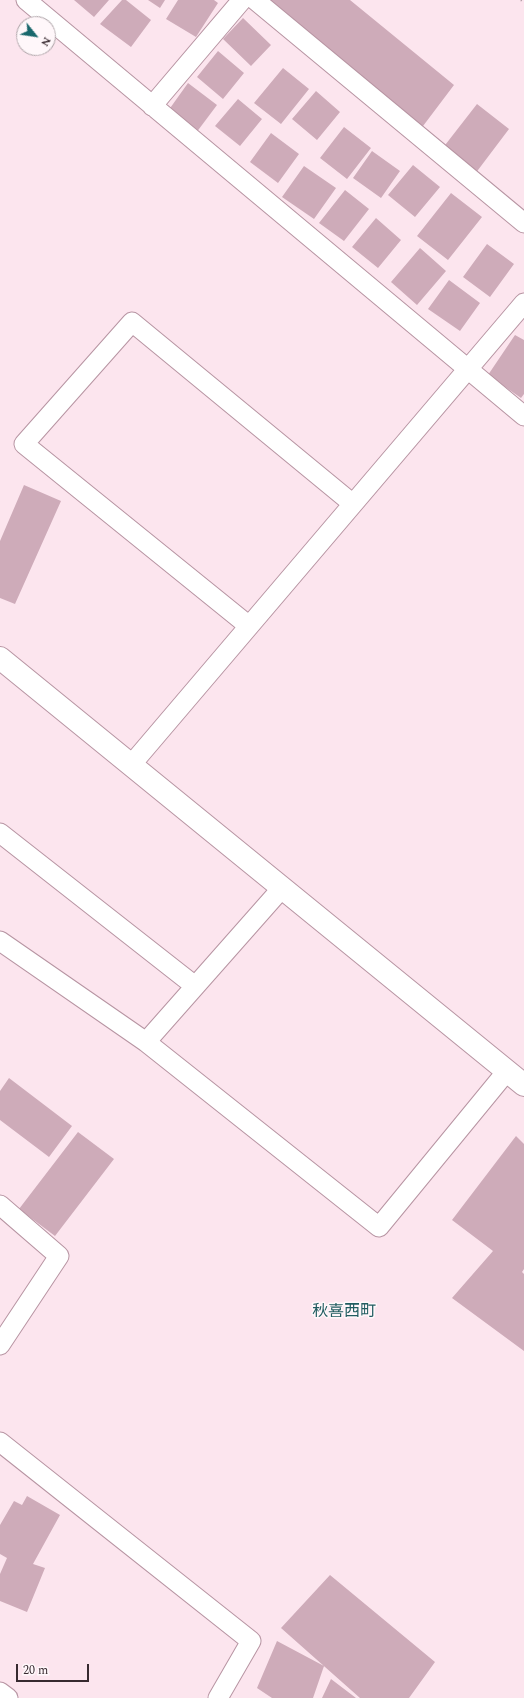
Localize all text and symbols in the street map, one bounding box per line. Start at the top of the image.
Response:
north arrow [16,16,56,56]
text: N [36,34,56,50]
district label: 秋喜西町 [312,1303,376,1323]
scale bar [18,1656,91,1682]
text: 20 m [23,1661,48,1680]

